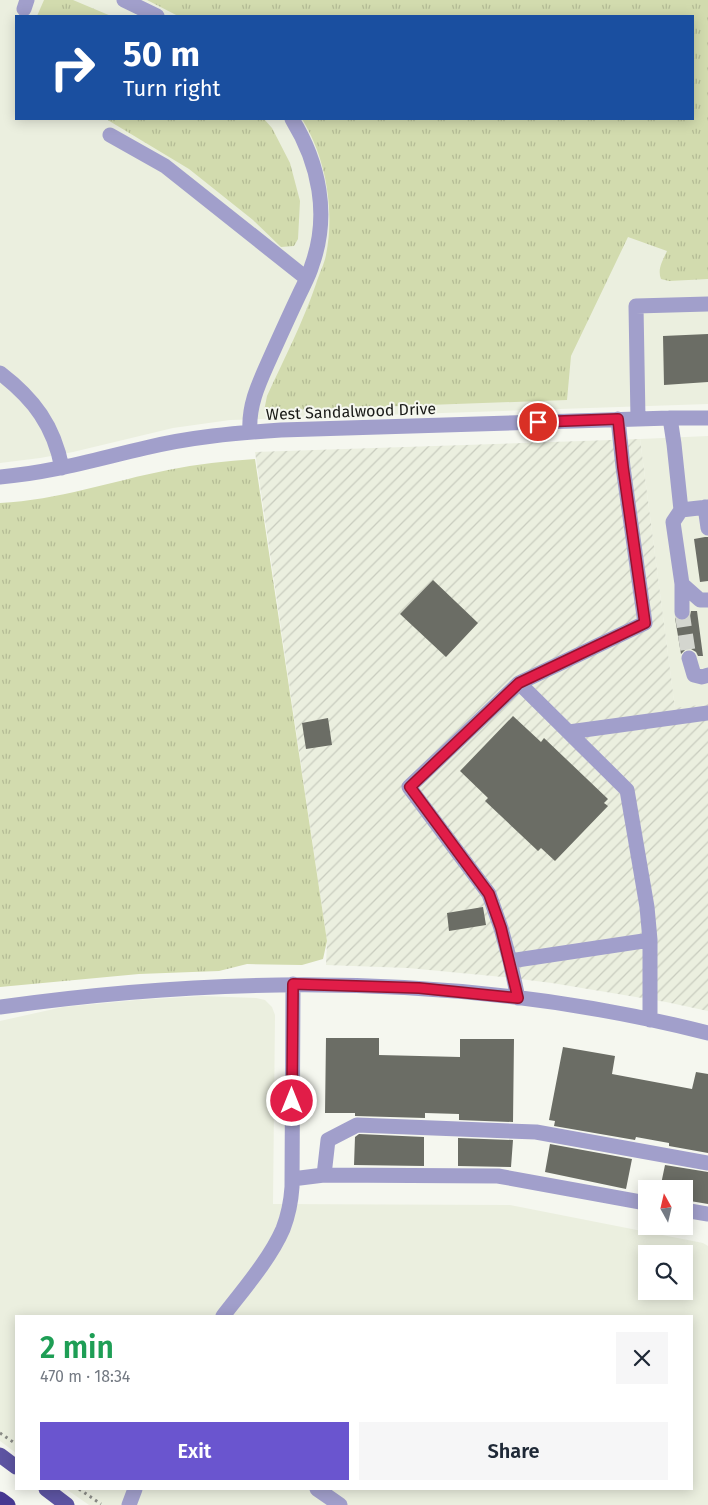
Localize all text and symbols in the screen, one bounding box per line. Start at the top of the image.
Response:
text: 50 m [123,33,200,75]
icon: right [40,35,105,100]
text: Turn right [123,75,220,102]
street label: West Sandalwood Drive [266,399,436,424]
pin [517,401,559,443]
icon: arrive [524,408,552,436]
position arrow [265,1074,317,1126]
north arrow [638,1180,692,1235]
map controls [638,1180,693,1300]
button: search [638,1245,693,1300]
text: 2 min [40,1330,114,1366]
button: close [616,1332,668,1384]
text: 470 m · 18:34 [40,1367,130,1386]
button: Exit [40,1422,349,1480]
button: Share [359,1422,668,1480]

